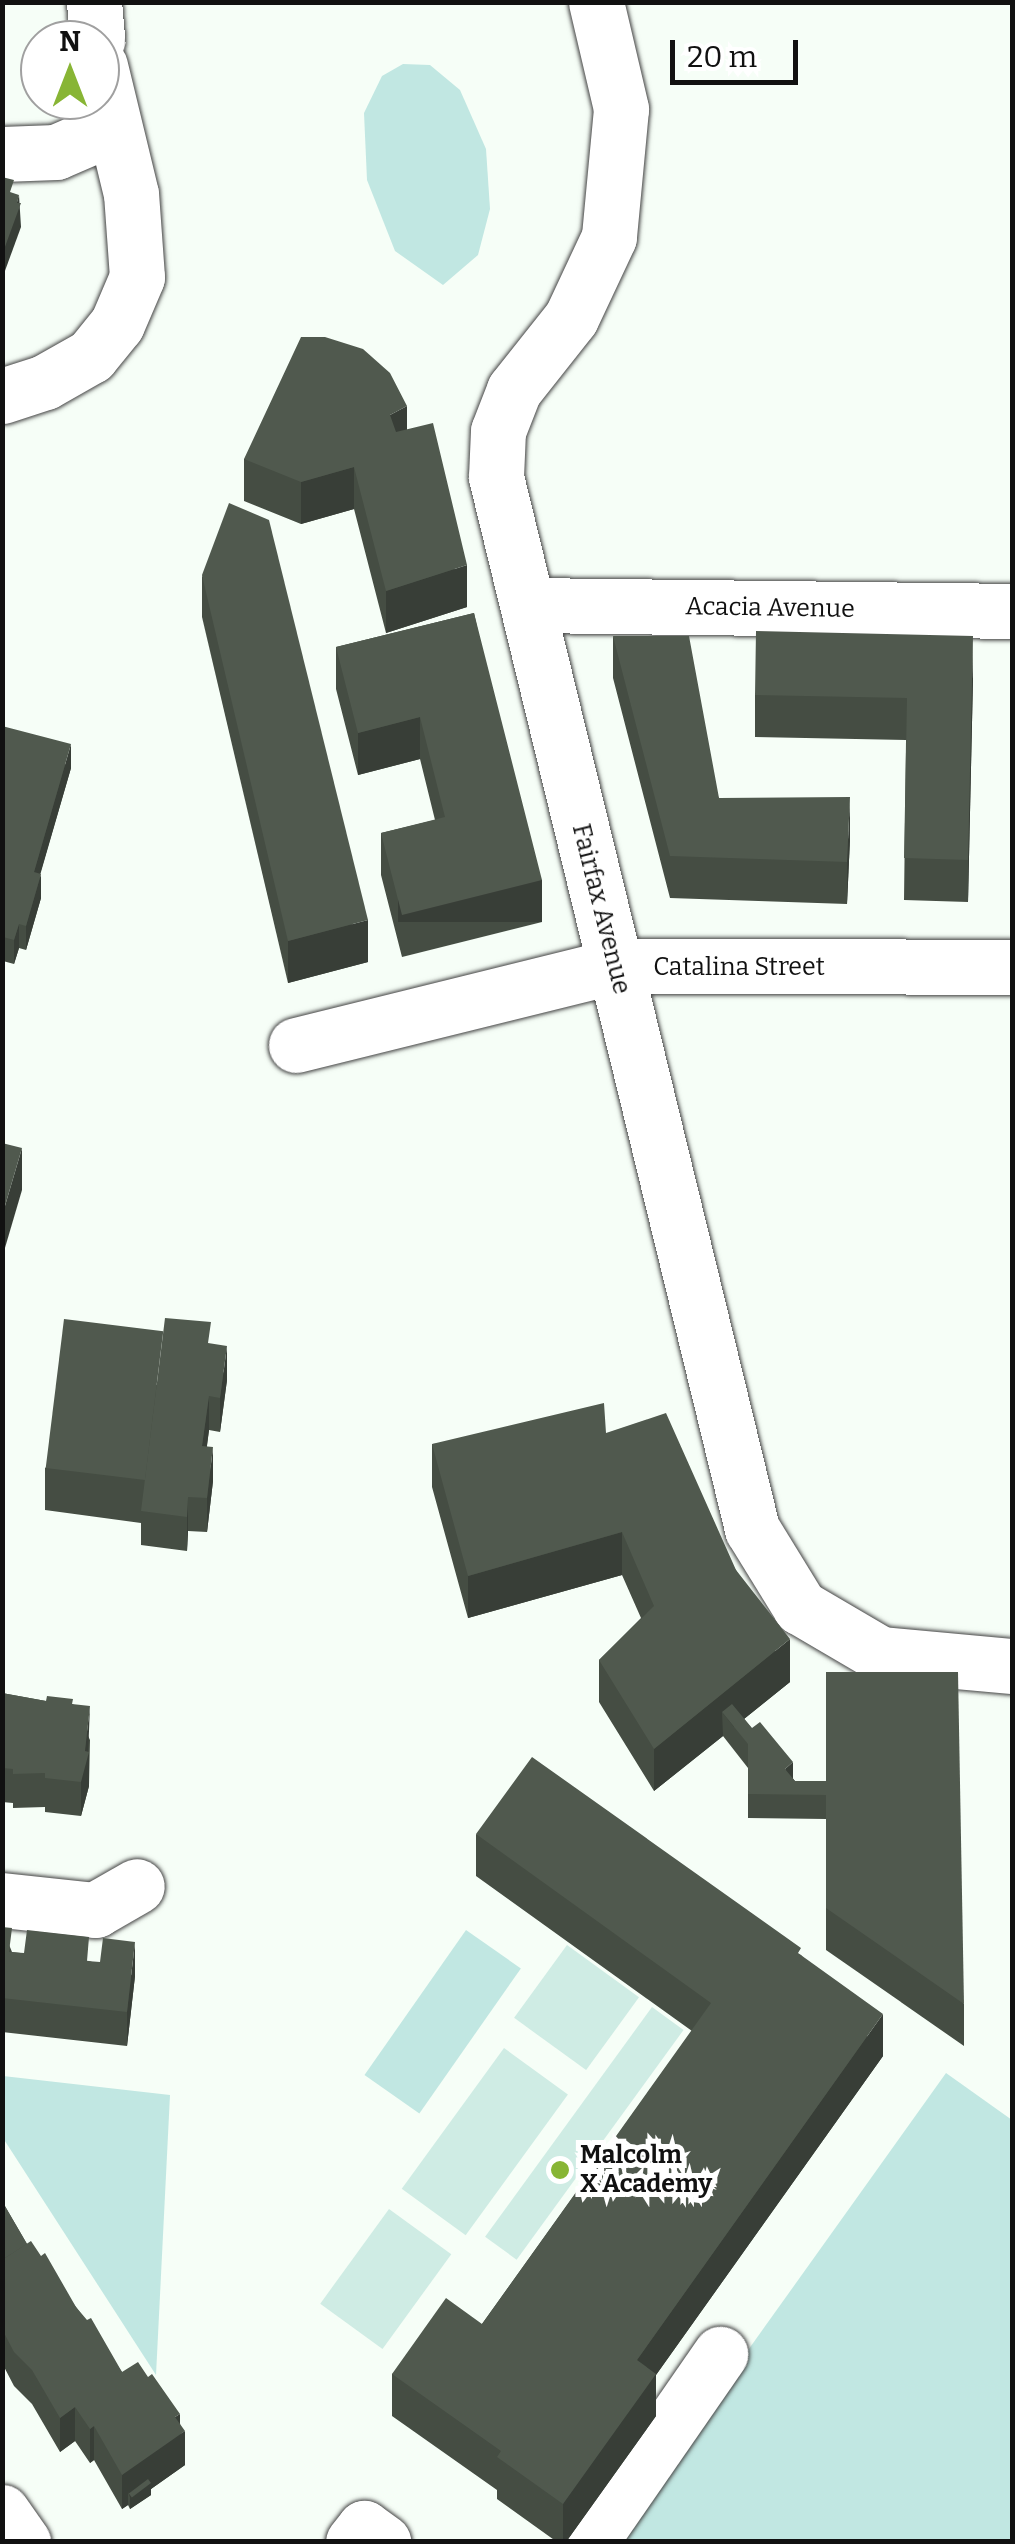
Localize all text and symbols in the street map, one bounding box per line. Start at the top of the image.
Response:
north arrow [20,20,120,120]
scale bar [675,20,802,82]
text: N [59,25,81,58]
text: 20 m [687,39,757,75]
street label: Acacia Avenue [685,592,855,624]
street label: Fairfax Avenue [565,821,637,997]
street label: Catalina Street [653,952,825,982]
place label: Malcolm X Academy [580,2141,712,2200]
marker: Malcolm X Academy [549,2159,571,2181]

